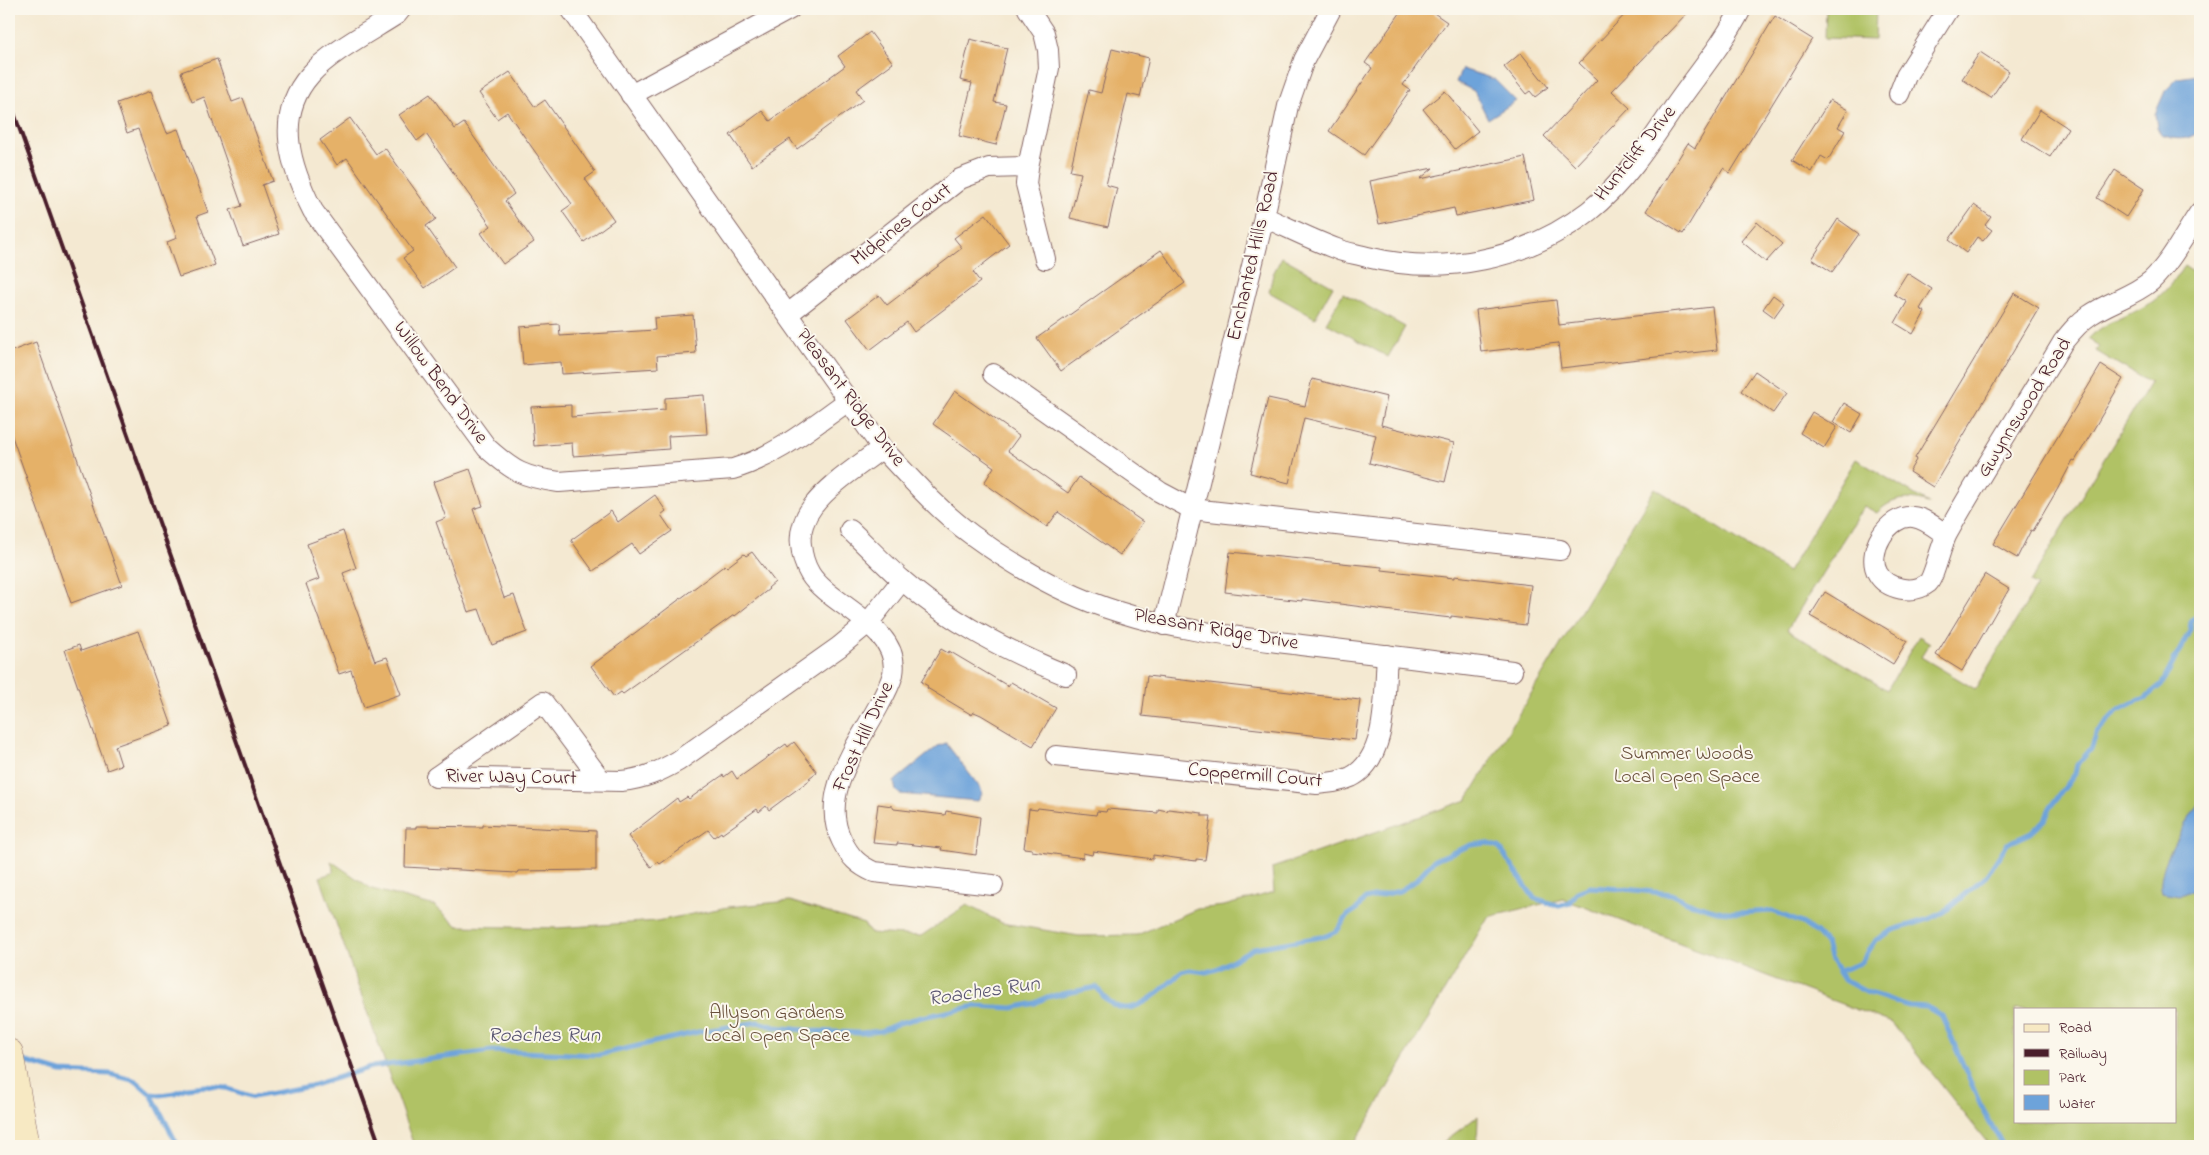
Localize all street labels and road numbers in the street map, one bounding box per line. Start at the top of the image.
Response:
street label: Huntcliff Drive [1588,100,1684,208]
street label: Enchanted Hills Road [1220,168,1288,344]
street label: Midpines Court [845,176,959,274]
street label: Willow Bend Drive [385,316,495,450]
street label: Pleasant Ridge Drive [787,323,912,474]
street label: Gwynnswood Road [1970,332,2080,484]
street label: Pleasant Ridge Drive [1131,601,1301,660]
street label: Frost Hill Drive [825,677,902,798]
street label: Coppermill Court [1187,756,1324,796]
street label: River Way Court [445,762,577,794]

